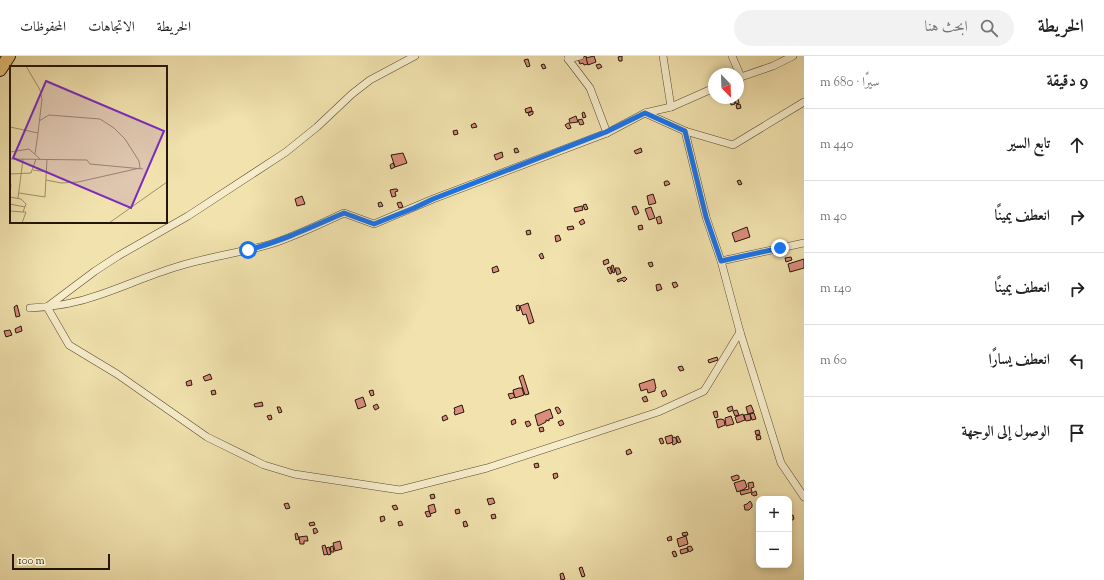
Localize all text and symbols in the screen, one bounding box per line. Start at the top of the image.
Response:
search box [734,10,1014,46]
text: الخريطة [1038,14,1084,41]
text: ابحث هنا [925,17,968,38]
icon: search [978,17,1000,39]
text: المحفوظات [20,18,66,38]
text: الاتجاهات [88,18,135,38]
text: الخريطة [157,18,191,38]
inset map [10,66,167,223]
north arrow [708,68,744,104]
text: 9 دقيقة [1046,70,1088,94]
text: سيرًا · 680 m [820,74,880,92]
text: تابع السير [1008,134,1050,155]
icon: ahead [1066,134,1088,156]
text: 440 m [820,136,853,154]
text: انعطف يمينًا [995,206,1050,227]
icon: right [1066,206,1088,228]
text: 40 m [820,208,847,226]
route end [771,239,789,257]
route start [239,241,257,259]
text: انعطف يمينًا [995,278,1050,299]
icon: right [1066,278,1088,300]
text: 140 m [820,280,851,298]
text: انعطف يسارًا [989,350,1050,371]
icon: left [1066,350,1088,372]
text: 60 m [820,352,847,370]
text: الوصول إلى الوجهة [961,422,1050,443]
icon: arrive [1066,422,1088,444]
map controls [756,496,792,568]
button: + [756,496,792,532]
button: − [756,532,792,568]
scale bar [12,552,110,571]
text: 100 m [18,553,45,569]

